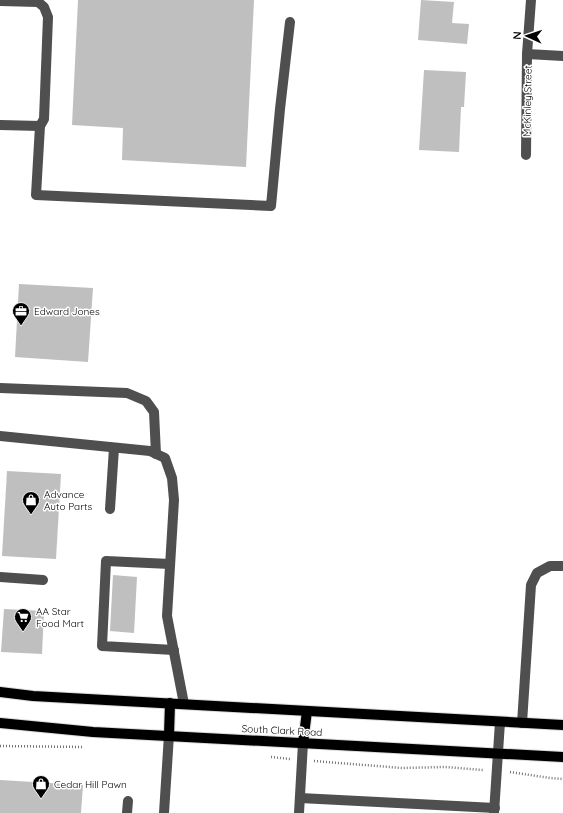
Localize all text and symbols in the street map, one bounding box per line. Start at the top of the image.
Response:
north arrow [507,16,547,56]
text: N [510,31,524,40]
street label: McKinley Street [520,64,535,137]
office icon: Edward Jones [11,301,31,326]
place label: Edward Jones [34,305,100,318]
place label: Advance Auto Parts [44,488,93,513]
shop icon: Advance Auto Parts [21,490,41,515]
place label: AA Star Food Mart [36,605,85,630]
supermarket icon: AA Star Food Mart [13,607,33,632]
street label: South Clark Road [241,722,323,739]
shop icon: Cedar Hill Pawn [31,774,51,799]
place label: Cedar Hill Pawn [54,778,127,791]

